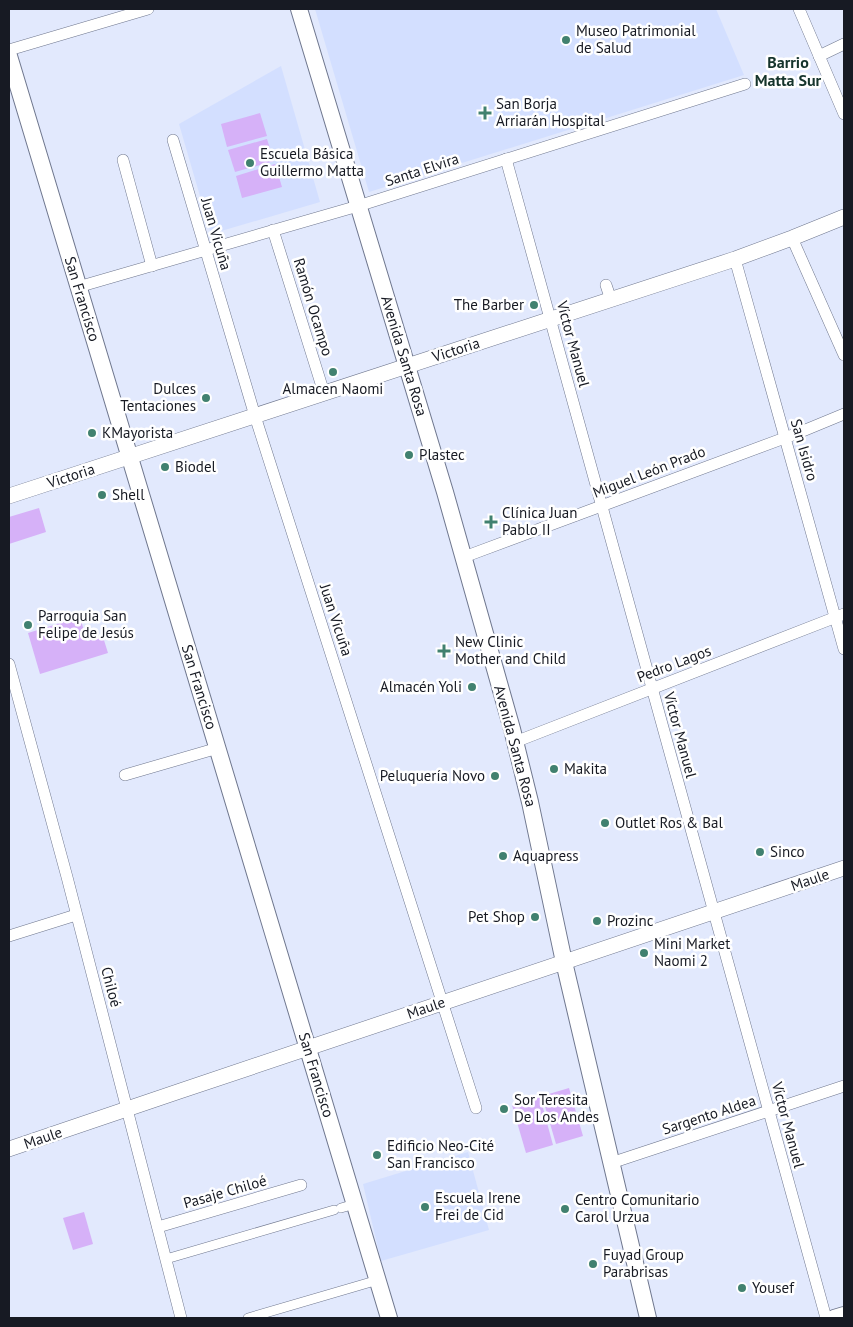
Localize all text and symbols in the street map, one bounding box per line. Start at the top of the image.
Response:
place label: Museo Patrimonial de Salud [576,21,696,57]
marker: Museo Patrimonial de Salud [560,34,572,46]
district label: Barrio Matta Sur [755,52,822,90]
place label: San Borja Arriarán Hospital [496,94,605,130]
marker: San Borja Arriarán Hospital [478,106,492,120]
place label: Escuela Básica Guillermo Matta [260,144,364,180]
street label: Santa Elvira [383,149,461,190]
marker: Escuela Básica Guillermo Matta [244,157,256,169]
street label: Juan Vicuña [197,194,236,272]
street label: San Francisco [61,254,104,344]
street label: Ramón Ocampo [290,256,337,358]
street label: Avenida Santa Rosa [377,293,432,418]
place label: The Barber [454,295,524,314]
street label: Víctor Manuel [553,298,594,390]
marker: The Barber [528,299,540,311]
street label: Victoria [429,333,482,366]
marker: Almacen Naomi [327,366,339,378]
place label: Dulces Tentaciones [120,379,196,415]
place label: Almacen Naomi [283,379,383,398]
marker: Dulces Tentaciones [200,392,212,404]
street label: San Isidro [787,417,822,483]
place label: KMayorista [102,423,173,442]
marker: KMayorista [86,427,98,439]
street label: Miguel León Prado [590,441,708,502]
place label: Plastec [419,445,465,464]
marker: Plastec [403,449,415,461]
place label: Biodel [175,457,217,476]
street label: Victoria [44,459,97,492]
marker: Biodel [159,461,171,473]
place label: Shell [112,485,145,504]
marker: Shell [96,489,108,501]
place label: Clínica Juan Pablo II [502,503,578,539]
marker: Clínica Juan Pablo II [484,515,498,529]
street label: Juan Vicuña [316,580,357,658]
place label: Parroquia San Felipe de Jesús [38,606,134,642]
marker: Parroquia San Felipe de Jesús [22,619,34,631]
place label: New Clinic Mother and Child [455,632,566,668]
street label: Pedro Lagos [634,641,714,686]
street label: San Francisco [178,642,221,732]
marker: New Clinic Mother and Child [437,644,451,658]
place label: Almacén Yoli [380,677,462,696]
marker: Almacén Yoli [466,681,478,693]
street label: Avenida Santa Rosa [490,683,541,809]
street label: Víctor Manuel [660,689,701,781]
place label: Makita [564,759,607,778]
marker: Makita [548,763,560,775]
place label: Peluquería Novo [380,766,485,785]
marker: Peluquería Novo [489,770,501,782]
place label: Outlet Ros & Bal [615,813,724,832]
marker: Outlet Ros & Bal [599,817,611,829]
place label: Sinco [770,842,805,861]
place label: Aquapress [513,846,579,865]
marker: Sinco [754,846,766,858]
marker: Aquapress [497,850,509,862]
street label: Maule [788,864,832,895]
place label: Pet Shop [468,907,525,926]
marker: Pet Shop [529,911,541,923]
place label: Prozinc [607,911,654,930]
marker: Prozinc [591,915,603,927]
place label: Mini Market Naomi 2 [654,934,730,970]
marker: Mini Market Naomi 2 [638,947,650,959]
street label: Chiloé [97,965,126,1009]
street label: Maule [404,992,448,1023]
street label: San Francisco [295,1030,338,1120]
street label: Víctor Manuel [768,1079,809,1171]
place label: Sor Teresita De Los Andes [514,1090,599,1126]
street label: Sargento Aldea [660,1090,758,1139]
marker: Sor Teresita De Los Andes [498,1103,510,1115]
street label: Maule [21,1122,65,1153]
place label: Edificio Neo-Cité San Francisco [387,1136,494,1172]
marker: Edificio Neo-Cité San Francisco [371,1149,383,1161]
street label: Pasaje Chiloé [181,1171,269,1212]
place label: Escuela Irene Frei de Cid [435,1188,521,1224]
place label: Centro Comunitario Carol Urzua [575,1190,699,1226]
marker: Escuela Irene Frei de Cid [419,1201,431,1213]
marker: Centro Comunitario Carol Urzua [559,1203,571,1215]
place label: Fuyad Group Parabrisas [603,1245,684,1281]
marker: Fuyad Group Parabrisas [587,1258,599,1270]
place label: Yousef [752,1278,795,1297]
marker: Yousef [736,1282,748,1294]

